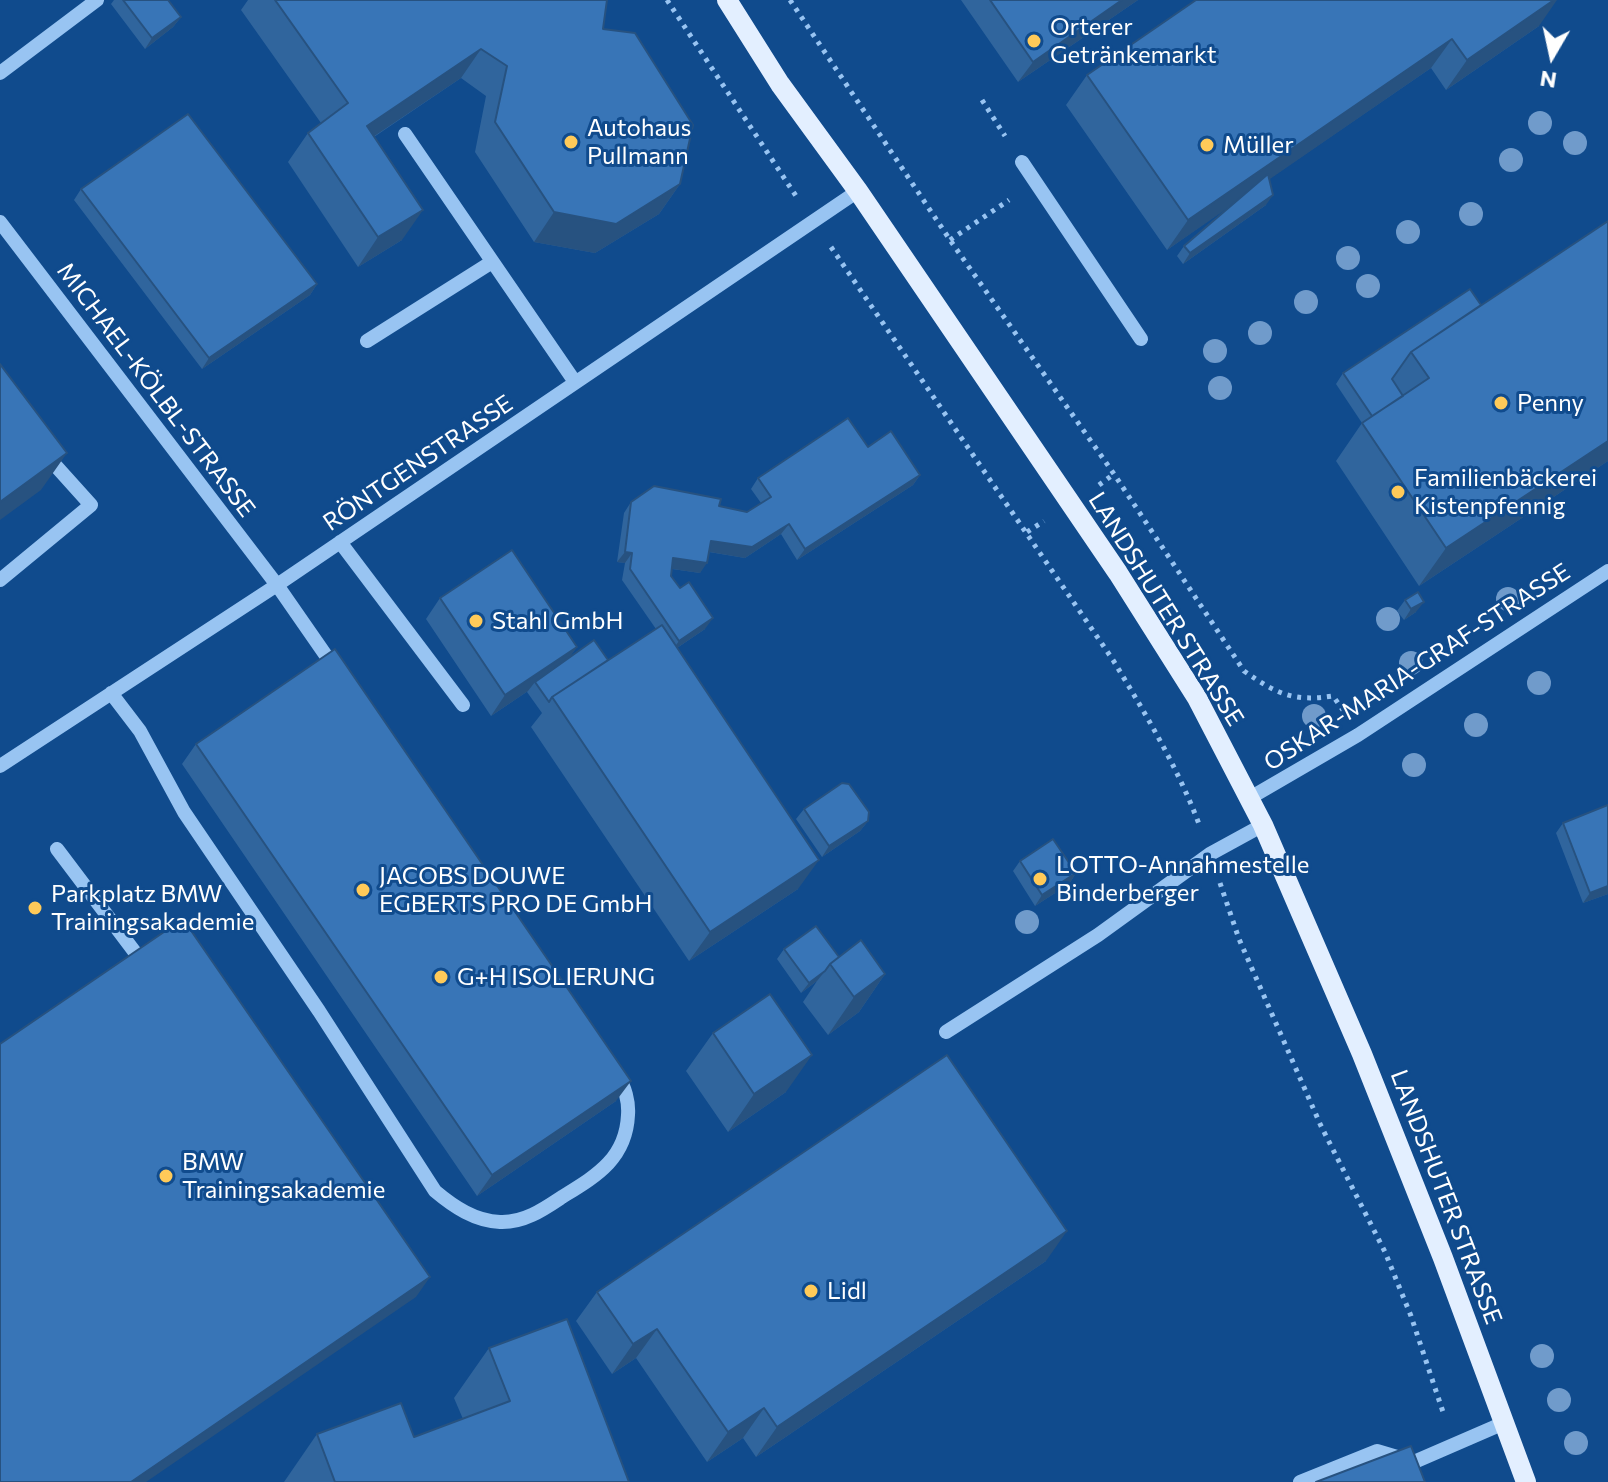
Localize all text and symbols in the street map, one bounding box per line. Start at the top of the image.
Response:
place label: Orterer Getränkemarkt [1050,13,1217,69]
north arrow [1512,16,1592,96]
marker: Orterer Getränkemarkt [1025,32,1043,50]
text: N [1538,66,1558,95]
place label: Autohaus Pullmann [587,114,691,170]
place label: Müller [1223,131,1294,159]
marker: Autohaus Pullmann [562,133,580,151]
marker: Müller [1198,136,1216,154]
street label: MICHAEL-KÖLBL-STRASSE [51,257,261,523]
street label: RÖNTGENSTRASSE [318,389,518,537]
place label: Penny [1517,389,1584,417]
marker: Penny [1492,394,1510,412]
place label: Familienbäckerei Kistenpfennig [1414,464,1597,520]
marker: Familienbäckerei Kistenpfennig [1389,483,1407,501]
street label: LANDSHUTER STRASSE [1082,487,1250,731]
street label: OSKAR-MARIA-GRAF-STRASSE [1259,557,1575,777]
place label: Stahl GmbH [492,607,623,635]
marker: Stahl GmbH [467,612,485,630]
place label: LOTTO-Annahmestelle Binderberger [1056,851,1309,907]
place label: JACOBS DOUWE EGBERTS PRO DE GmbH [379,862,652,918]
marker: LOTTO-Annahmestelle Binderberger [1031,870,1049,888]
place label: Parkplatz BMW Trainingsakademie [51,880,254,936]
marker: JACOBS DOUWE EGBERTS PRO DE GmbH [354,881,372,899]
marker: Parkplatz BMW Trainingsakademie [26,899,44,917]
place label: G+H ISOLIERUNG [457,963,655,991]
marker: G+H ISOLIERUNG [432,968,450,986]
street label: LANDSHUTER STRASSE [1384,1066,1508,1328]
place label: BMW Trainingsakademie [182,1148,385,1204]
marker: BMW Trainingsakademie [157,1167,175,1185]
place label: Lidl [827,1277,867,1305]
marker: Lidl [802,1282,820,1300]

